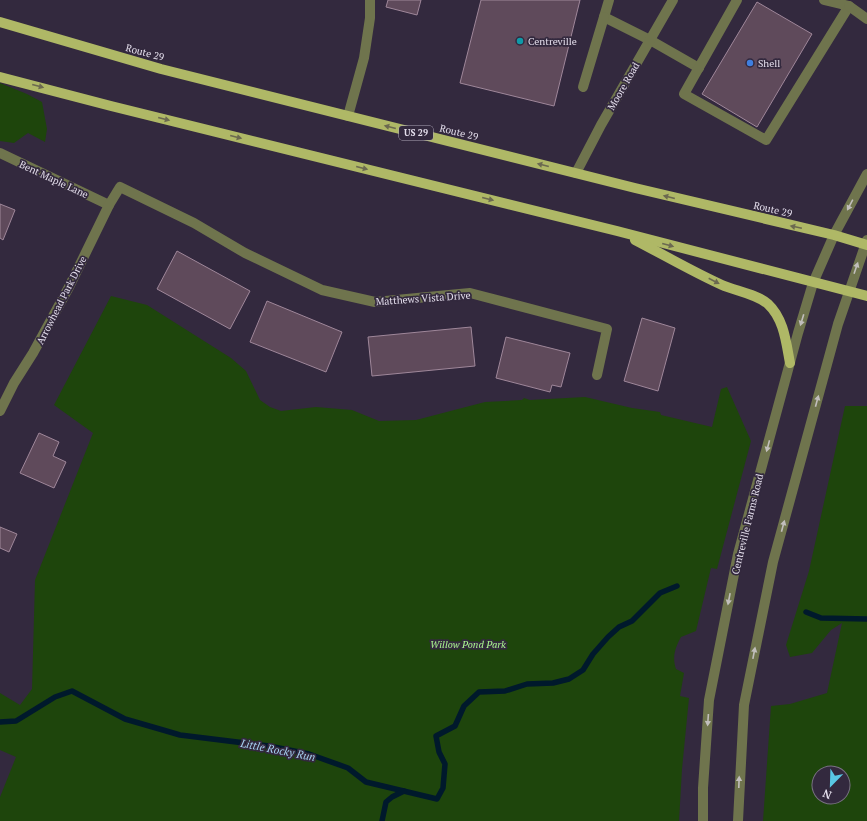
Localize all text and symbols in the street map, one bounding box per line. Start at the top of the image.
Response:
place label: Centreville [528,35,577,48]
marker: Centreville [515,36,525,46]
street label: Route 29 [124,41,166,64]
place label: Shell [758,57,780,70]
marker: Shell [745,58,755,68]
street label: Moore Road [604,60,643,113]
one-way arrow [32,84,44,90]
one-way arrow [158,116,170,122]
street label: Route 29 [438,121,480,144]
one-way arrow [384,123,396,129]
road number: US 29 [399,126,433,140]
one-way arrow [229,134,242,140]
street label: Bent Maple Lane [17,158,90,201]
one-way arrow [537,162,549,168]
one-way arrow [356,165,368,171]
one-way arrow [663,193,676,199]
one-way arrow [482,197,494,203]
street label: Route 29 [752,199,793,220]
one-way arrow [847,199,854,211]
one-way arrow [790,224,802,230]
one-way arrow [662,242,675,248]
street label: Arrowhead Park Drive [34,254,89,347]
one-way arrow [854,261,860,273]
one-way arrow [708,278,720,284]
street label: Matthews Vista Drive [375,289,471,308]
one-way arrow [799,315,805,327]
one-way arrow [814,395,820,407]
one-way arrow [764,439,770,452]
street label: Centreville Farms Road [729,472,766,576]
one-way arrow [780,520,786,533]
one-way arrow [726,593,732,605]
park label: Willow Pond Park [430,638,506,651]
one-way arrow [752,647,758,659]
one-way arrow [704,714,711,726]
water label: Little Rocky Run [238,736,317,764]
north arrow [811,765,851,805]
one-way arrow [736,775,742,788]
text: N [820,786,834,802]

